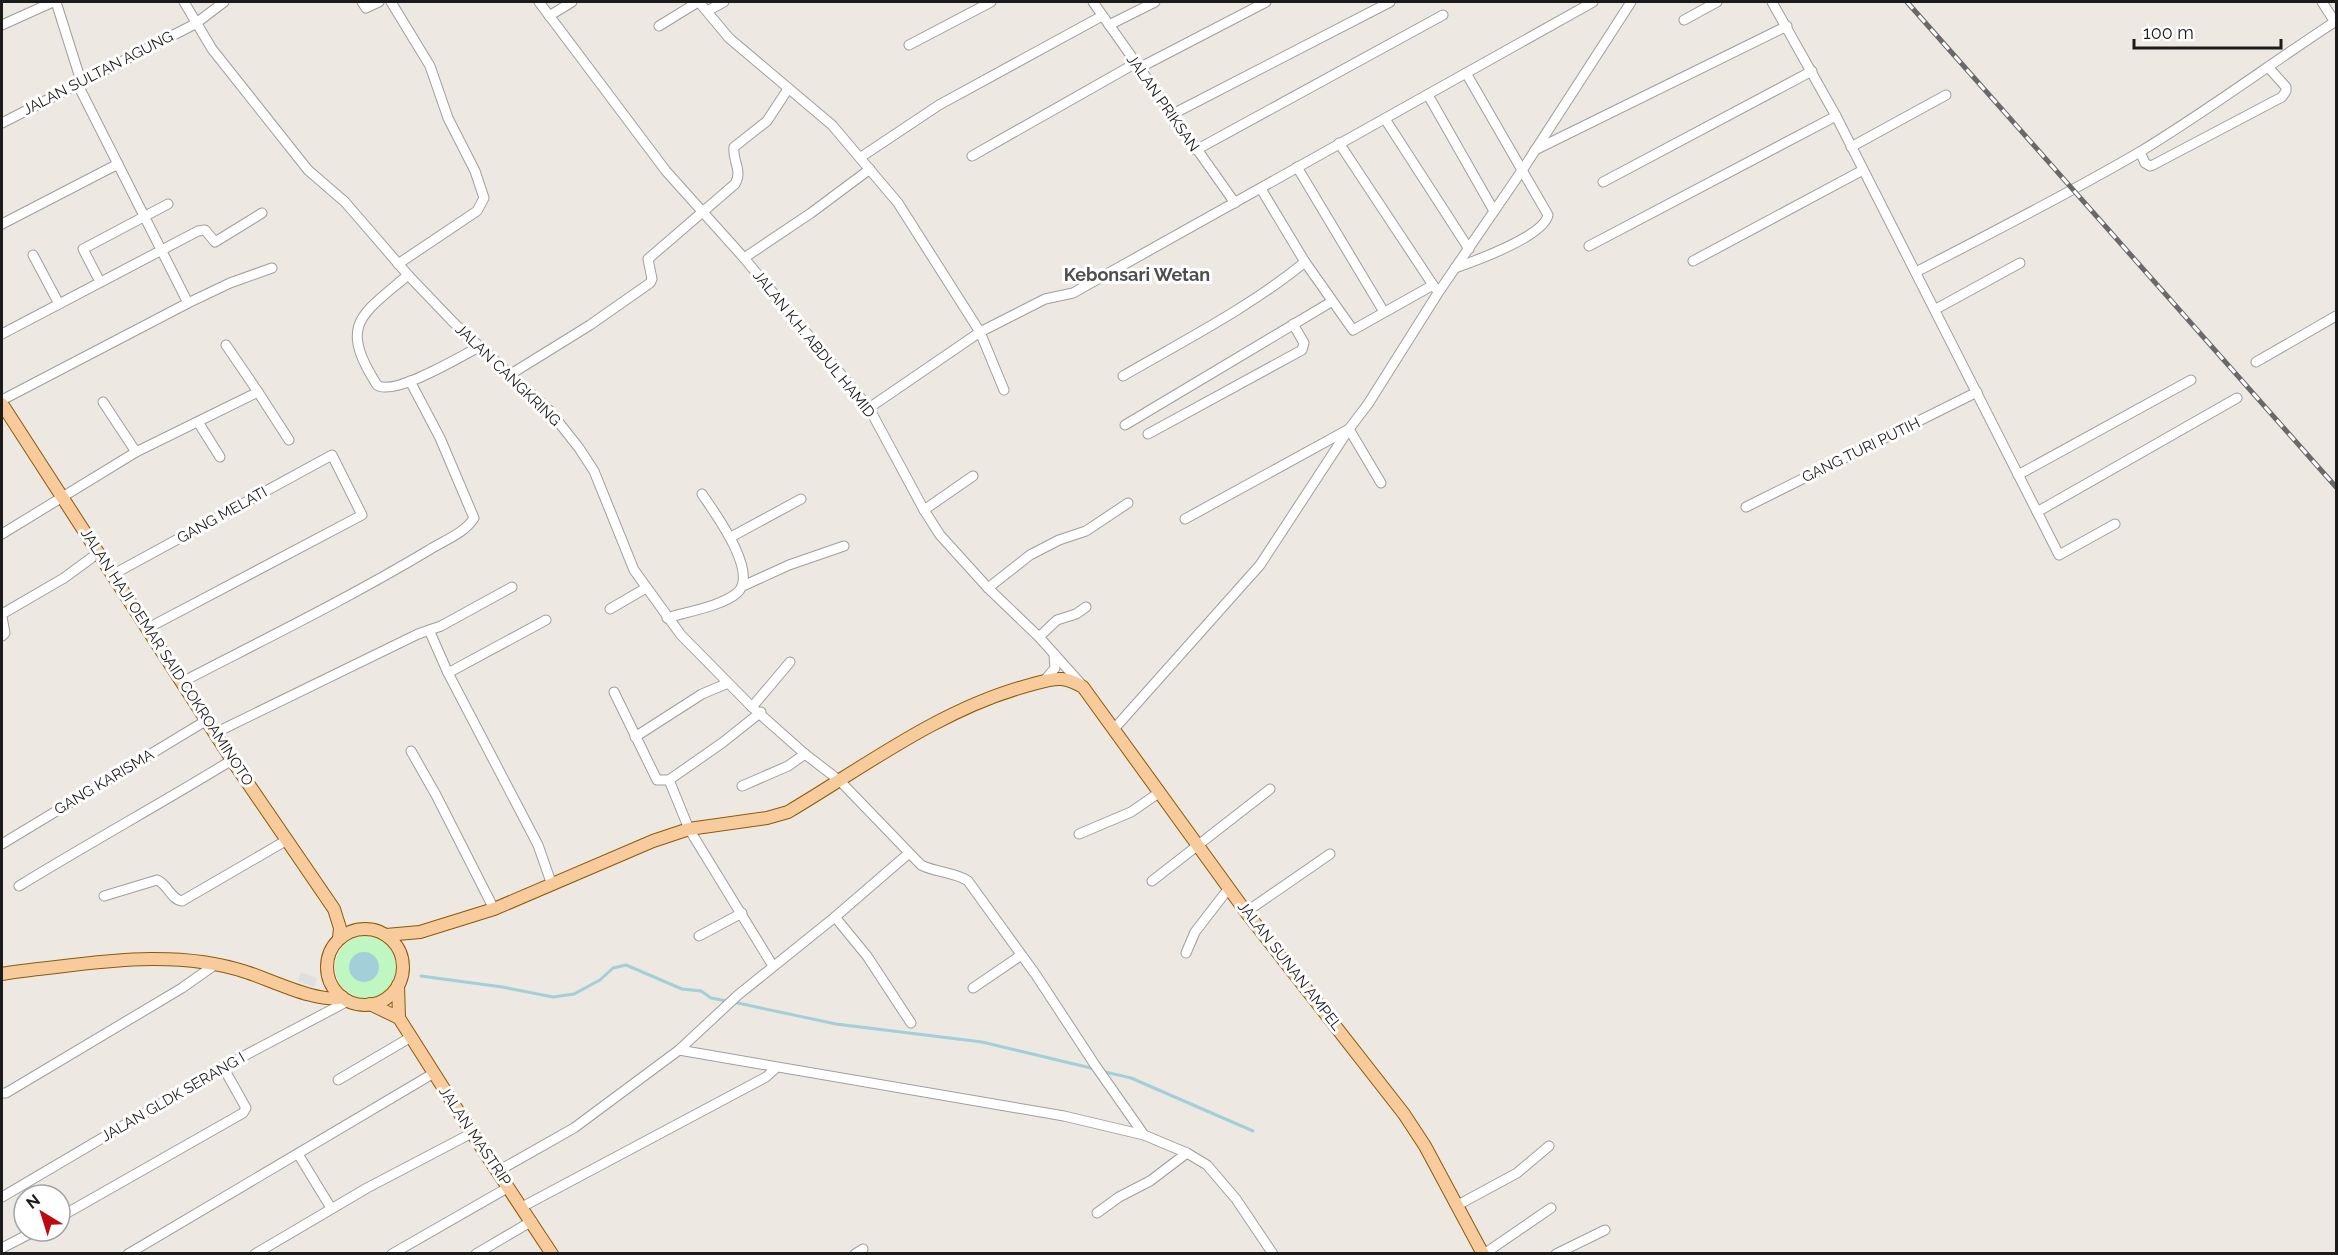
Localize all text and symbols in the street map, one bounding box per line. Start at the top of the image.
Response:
scale bar [2134,12,2281,50]
text: 100 m [2143,22,2194,43]
street label: JALAN SULTAN AGUNG [20,27,176,119]
street label: JALAN PRIKSAN [1123,51,1203,155]
district label: Kebonsari Wetan [1064,264,1210,285]
street label: JALAN K.H. ABDUL HAMID [749,267,879,421]
street label: JALAN CANGKRING [452,320,564,430]
street label: GANG TURI PUTIH [1799,414,1923,486]
street label: GANG MELATI [174,483,270,547]
street label: JALAN HAJI OEMAR SAID COKROAMINOTO [77,525,257,789]
street label: GANG KARISMA [51,745,157,819]
street label: JALAN SUNAN AMPEL [1234,898,1346,1034]
street label: JALAN GLDK SERANG I [98,1048,248,1146]
street label: JALAN MASTRIP [435,1083,515,1189]
north arrow [12,1183,72,1243]
text: N [22,1190,44,1213]

